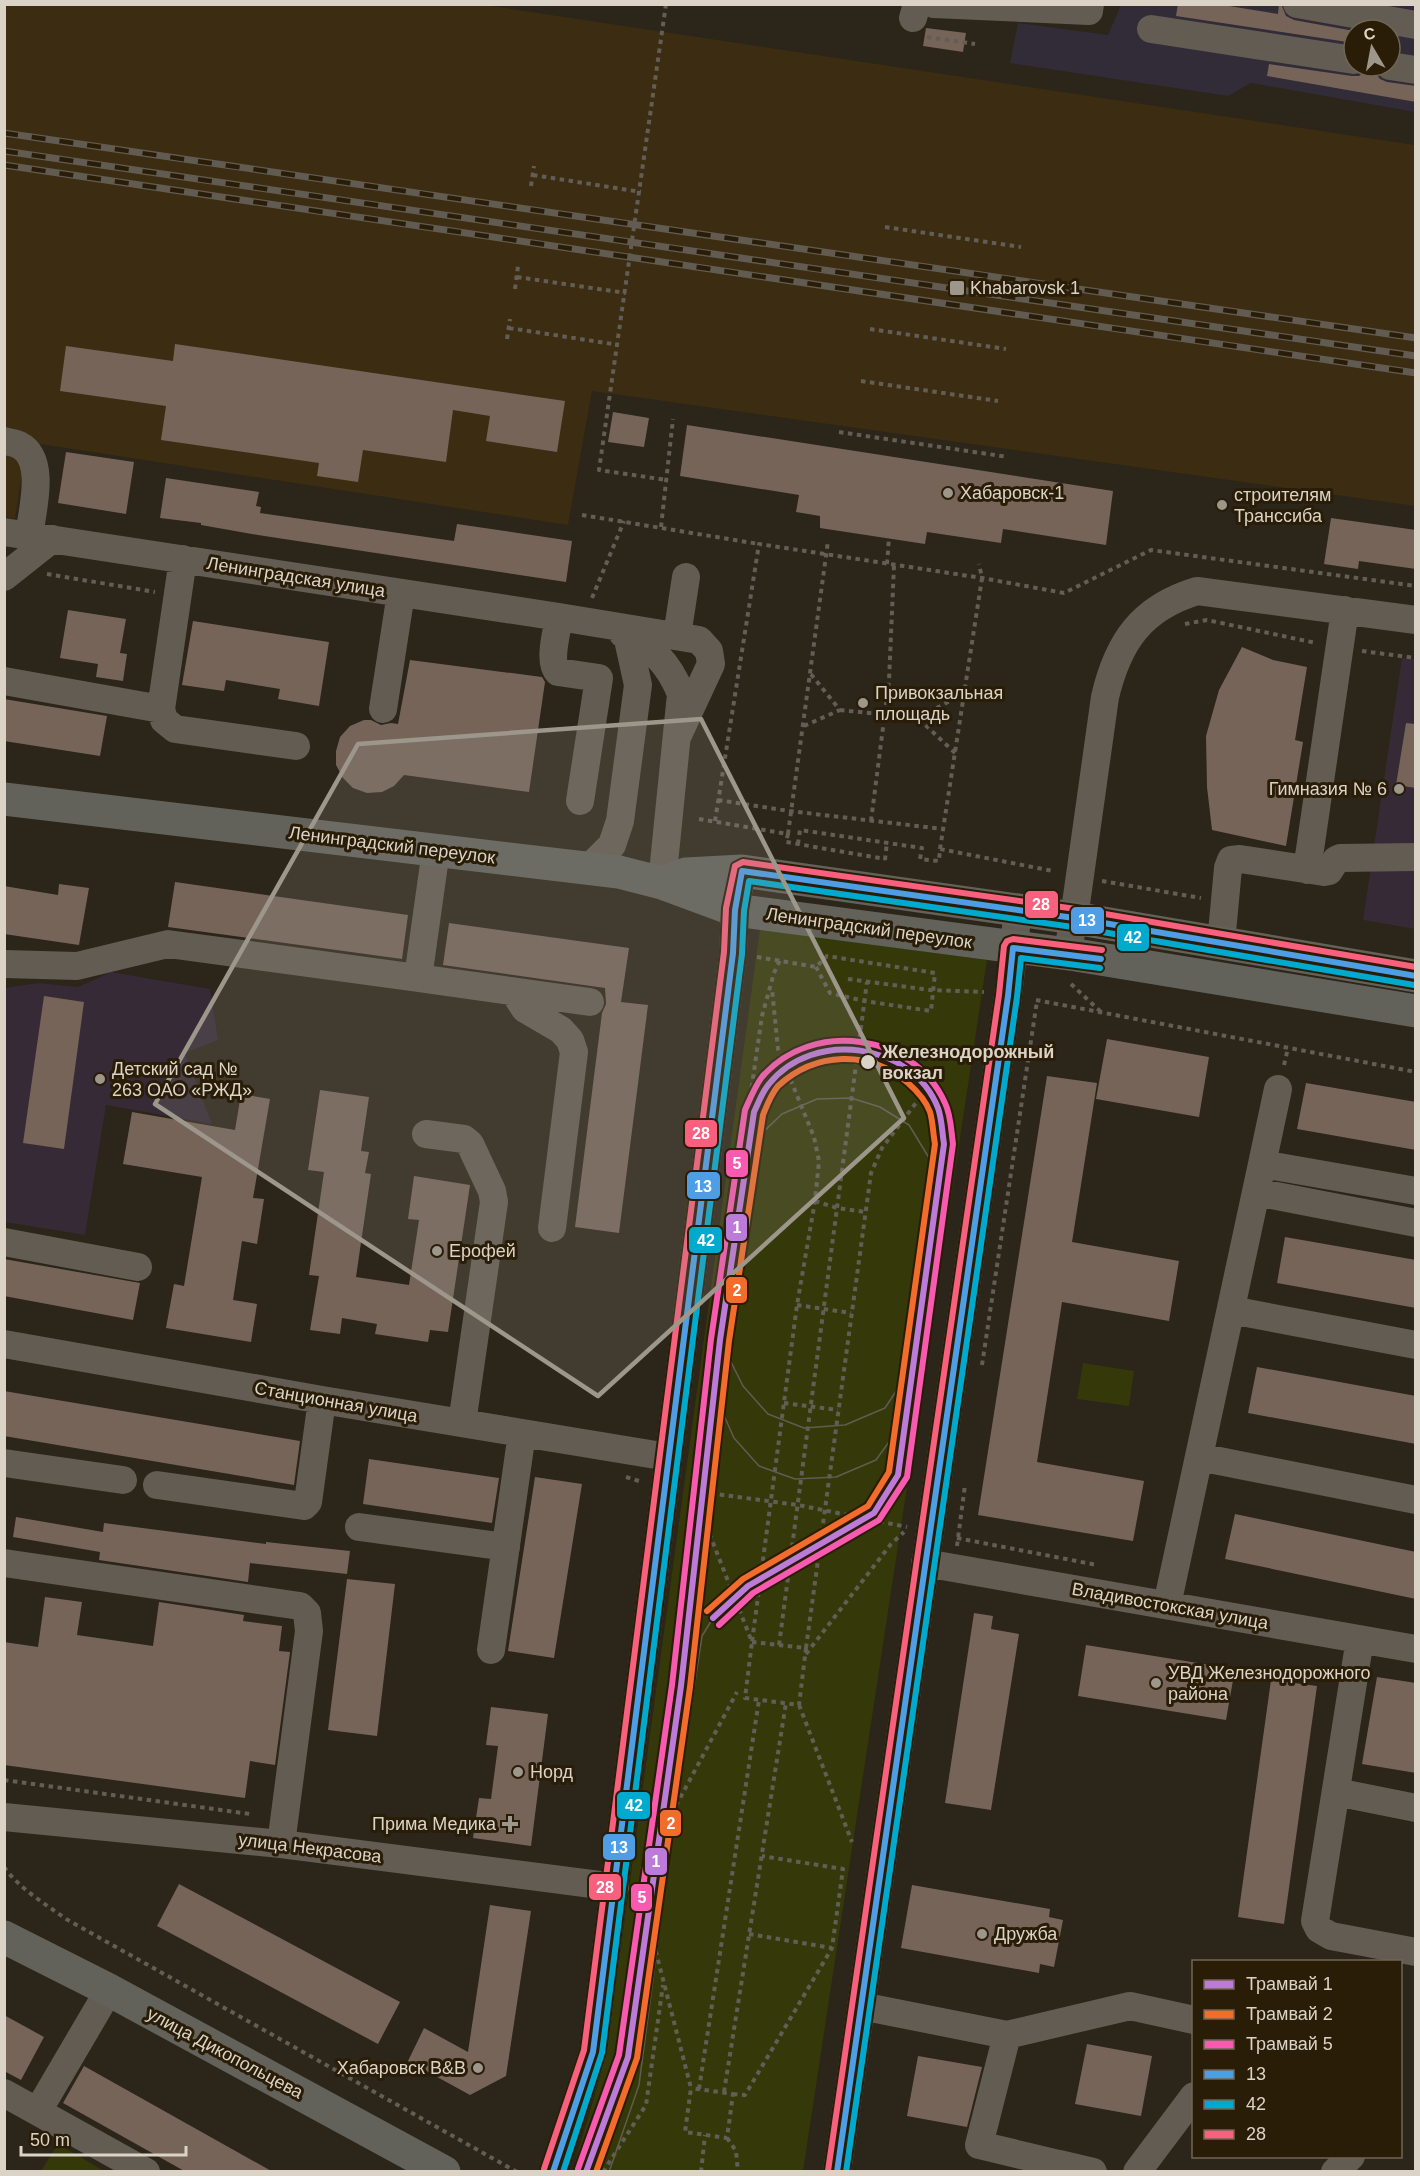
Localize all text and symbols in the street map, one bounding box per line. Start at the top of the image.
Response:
north arrow [1342,18,1402,78]
text: С [1362,24,1377,43]
place label: Khabarovsk 1 [970,278,1080,298]
marker: Khabarovsk 1 [948,279,966,297]
place label: Хабаровск-1 [960,483,1064,503]
place label: строителям Транссиба [1234,485,1331,526]
marker: Хабаровск-1 [941,486,955,500]
marker: строителям Транссиба [1215,498,1229,512]
street label: Ленинградская улица [205,553,388,601]
place label: Привокзальная площадь [875,683,1003,724]
marker: Привокзальная площадь [856,696,870,710]
place label: Гимназия № 6 [1269,779,1387,799]
marker: Гимназия № 6 [1392,782,1406,796]
street label: Ленинградский переулок [288,822,496,868]
line badge: 28 [1024,890,1059,919]
text: 28 [1032,896,1050,913]
street label: Ленинградский переулок [765,904,973,952]
line badge: 13 [1070,906,1105,935]
text: 13 [1078,912,1096,929]
line badge: 42 [1116,923,1150,952]
text: 42 [1124,929,1142,946]
place label: Железнодорожный вокзал [881,1042,1054,1083]
marker: Железнодорожный вокзал [859,1053,877,1071]
place label: Детский сад № 263 ОАО «РЖД» [112,1059,252,1100]
marker: Детский сад № 263 ОАО «РЖД» [93,1072,107,1086]
line badge: 28 [684,1119,718,1148]
text: 28 [692,1125,710,1142]
line badge: 5 [725,1149,749,1178]
text: 5 [733,1155,742,1172]
line badge: 13 [686,1171,721,1200]
text: 13 [694,1178,712,1195]
line badge: 1 [725,1213,748,1242]
text: 1 [733,1219,742,1236]
line badge: 42 [688,1226,723,1254]
text: 42 [697,1232,715,1249]
place label: Ерофей [449,1241,516,1261]
marker: Ерофей [430,1244,444,1258]
line badge: 2 [725,1276,748,1304]
text: 2 [733,1282,742,1299]
street label: Станционная улица [253,1378,420,1426]
street label: Владивостокская улица [1070,1579,1271,1633]
place label: УВД Железнодорожного района [1168,1663,1370,1704]
marker: УВД Железнодорожного района [1149,1676,1163,1690]
place label: Норд [530,1762,574,1782]
marker: Норд [511,1765,525,1779]
line badge: 42 [616,1791,651,1820]
text: 42 [625,1797,643,1814]
line badge: 2 [659,1809,682,1837]
place label: Прима Медика [372,1814,497,1834]
marker: Прима Медика [501,1815,519,1833]
text: 2 [667,1815,676,1832]
street label: улица Некрасова [237,1829,384,1867]
line badge: 13 [602,1833,636,1861]
text: 13 [610,1839,628,1856]
line badge: 1 [644,1847,668,1876]
text: 1 [652,1853,661,1870]
line badge: 28 [588,1873,622,1901]
text: 28 [596,1879,614,1896]
line badge: 5 [630,1883,653,1912]
text: 5 [638,1889,647,1906]
place label: Дружба [994,1924,1058,1944]
marker: Дружба [975,1927,989,1941]
legend [1192,1960,1402,2158]
text: Трамвай 1 [1246,1974,1333,1994]
street label: улица Дикопольцева [144,2003,307,2103]
text: Трамвай 2 [1246,2004,1333,2024]
text: Трамвай 5 [1246,2034,1333,2054]
place label: Хабаровск B&B [337,2058,466,2078]
marker: Хабаровск B&B [471,2061,485,2075]
text: 13 [1246,2064,1266,2084]
text: 42 [1246,2094,1266,2114]
scale bar [21,2119,186,2157]
text: 28 [1246,2124,1266,2144]
text: 50 m [30,2130,70,2150]

